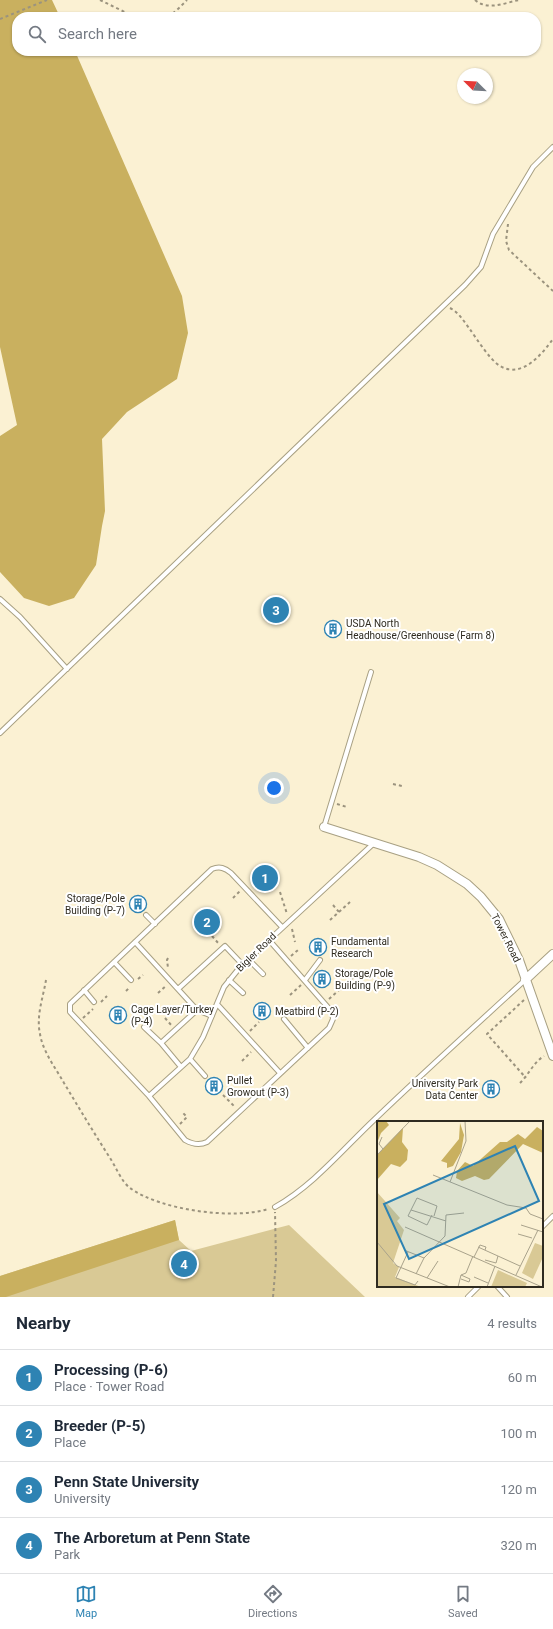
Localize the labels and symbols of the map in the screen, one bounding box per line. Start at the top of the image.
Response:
north arrow [457,68,493,104]
pin: 3 [263,595,289,625]
place label: USDA North Headhouse/Greenhouse (Farm 8) [346,618,495,642]
building icon: USDA North Headhouse/Greenhouse (Farm 8) [323,619,343,639]
your location [264,778,284,798]
pin: 1 [252,863,278,893]
place label: Storage/Pole Building (P-7) [65,893,125,917]
building icon: Storage/Pole Building (P-7) [128,894,148,914]
pin: 2 [194,907,220,937]
street label: Tower Road [489,912,523,964]
street label: Bigler Road [234,930,278,974]
place label: Fundamental Research [331,936,389,959]
building icon: Fundamental Research [308,937,328,957]
place label: Storage/Pole Building (P-9) [335,968,395,992]
building icon: Storage/Pole Building (P-9) [312,969,332,989]
building icon: Meatbird (P-2) [252,1001,272,1021]
place label: Cage Layer/Turkey (P-4) [131,1004,214,1028]
building icon: Cage Layer/Turkey (P-4) [108,1005,128,1025]
place label: Meatbird (P-2) [275,1006,339,1018]
place label: Pullet Growout (P-3) [227,1075,289,1099]
building icon: Pullet Growout (P-3) [204,1076,224,1096]
place label: University Park Data Center [412,1078,479,1101]
building icon: University Park Data Center [481,1079,501,1099]
inset map [377,1121,543,1287]
pin: 4 [171,1249,197,1279]

